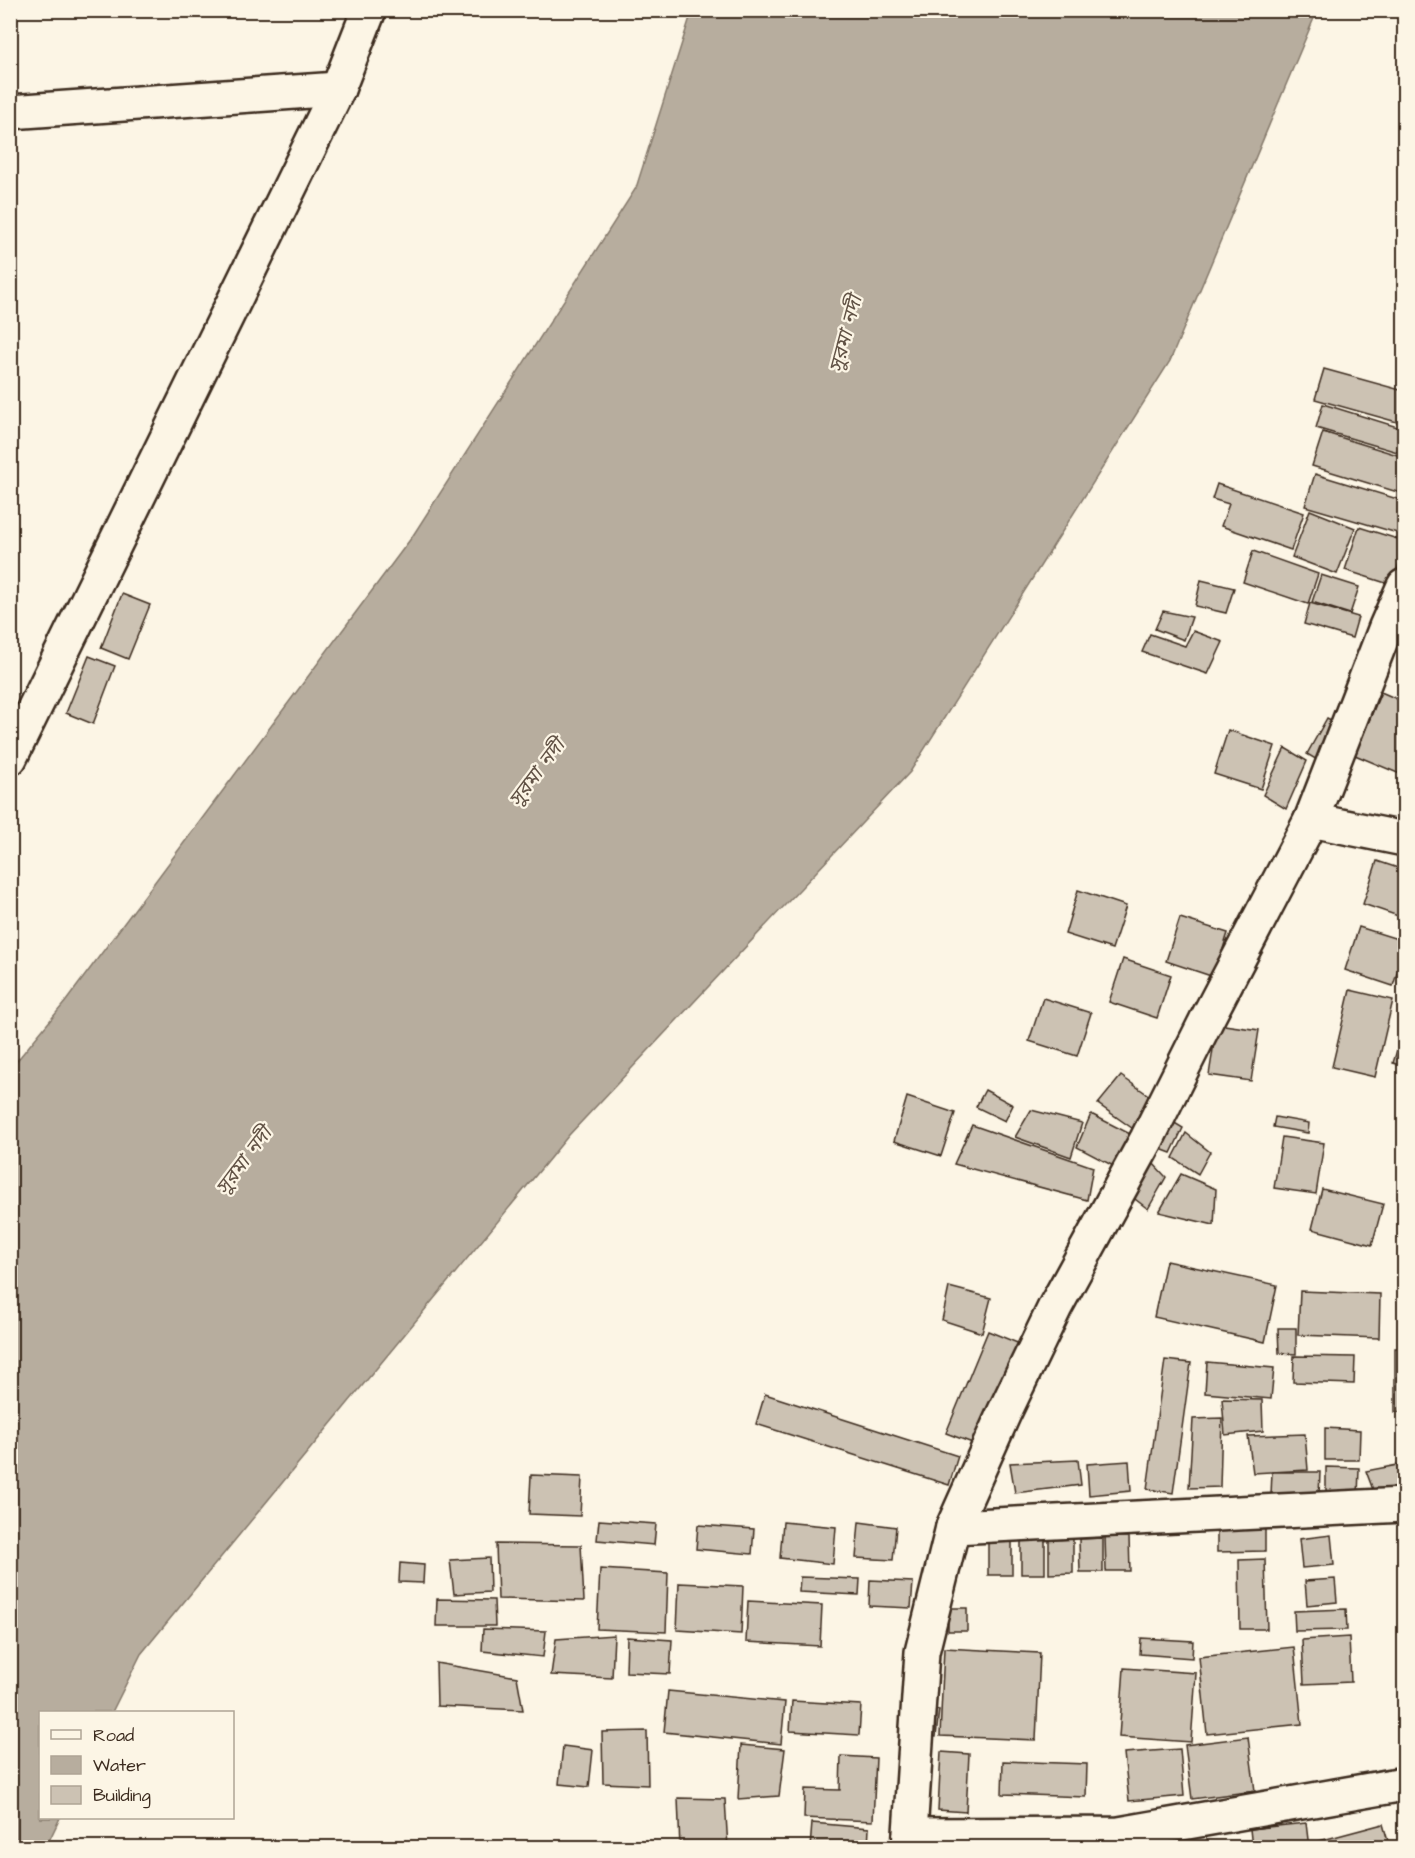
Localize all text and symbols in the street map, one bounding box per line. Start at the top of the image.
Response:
water label: সুরমা নদী [822,289,871,375]
water label: সুরমা নদী [502,730,574,813]
water label: সুরমা নদী [209,1118,281,1201]
legend [39,1711,234,1819]
text: Road [93,1723,134,1748]
text: Water [93,1753,146,1778]
text: Building [93,1783,151,1809]

